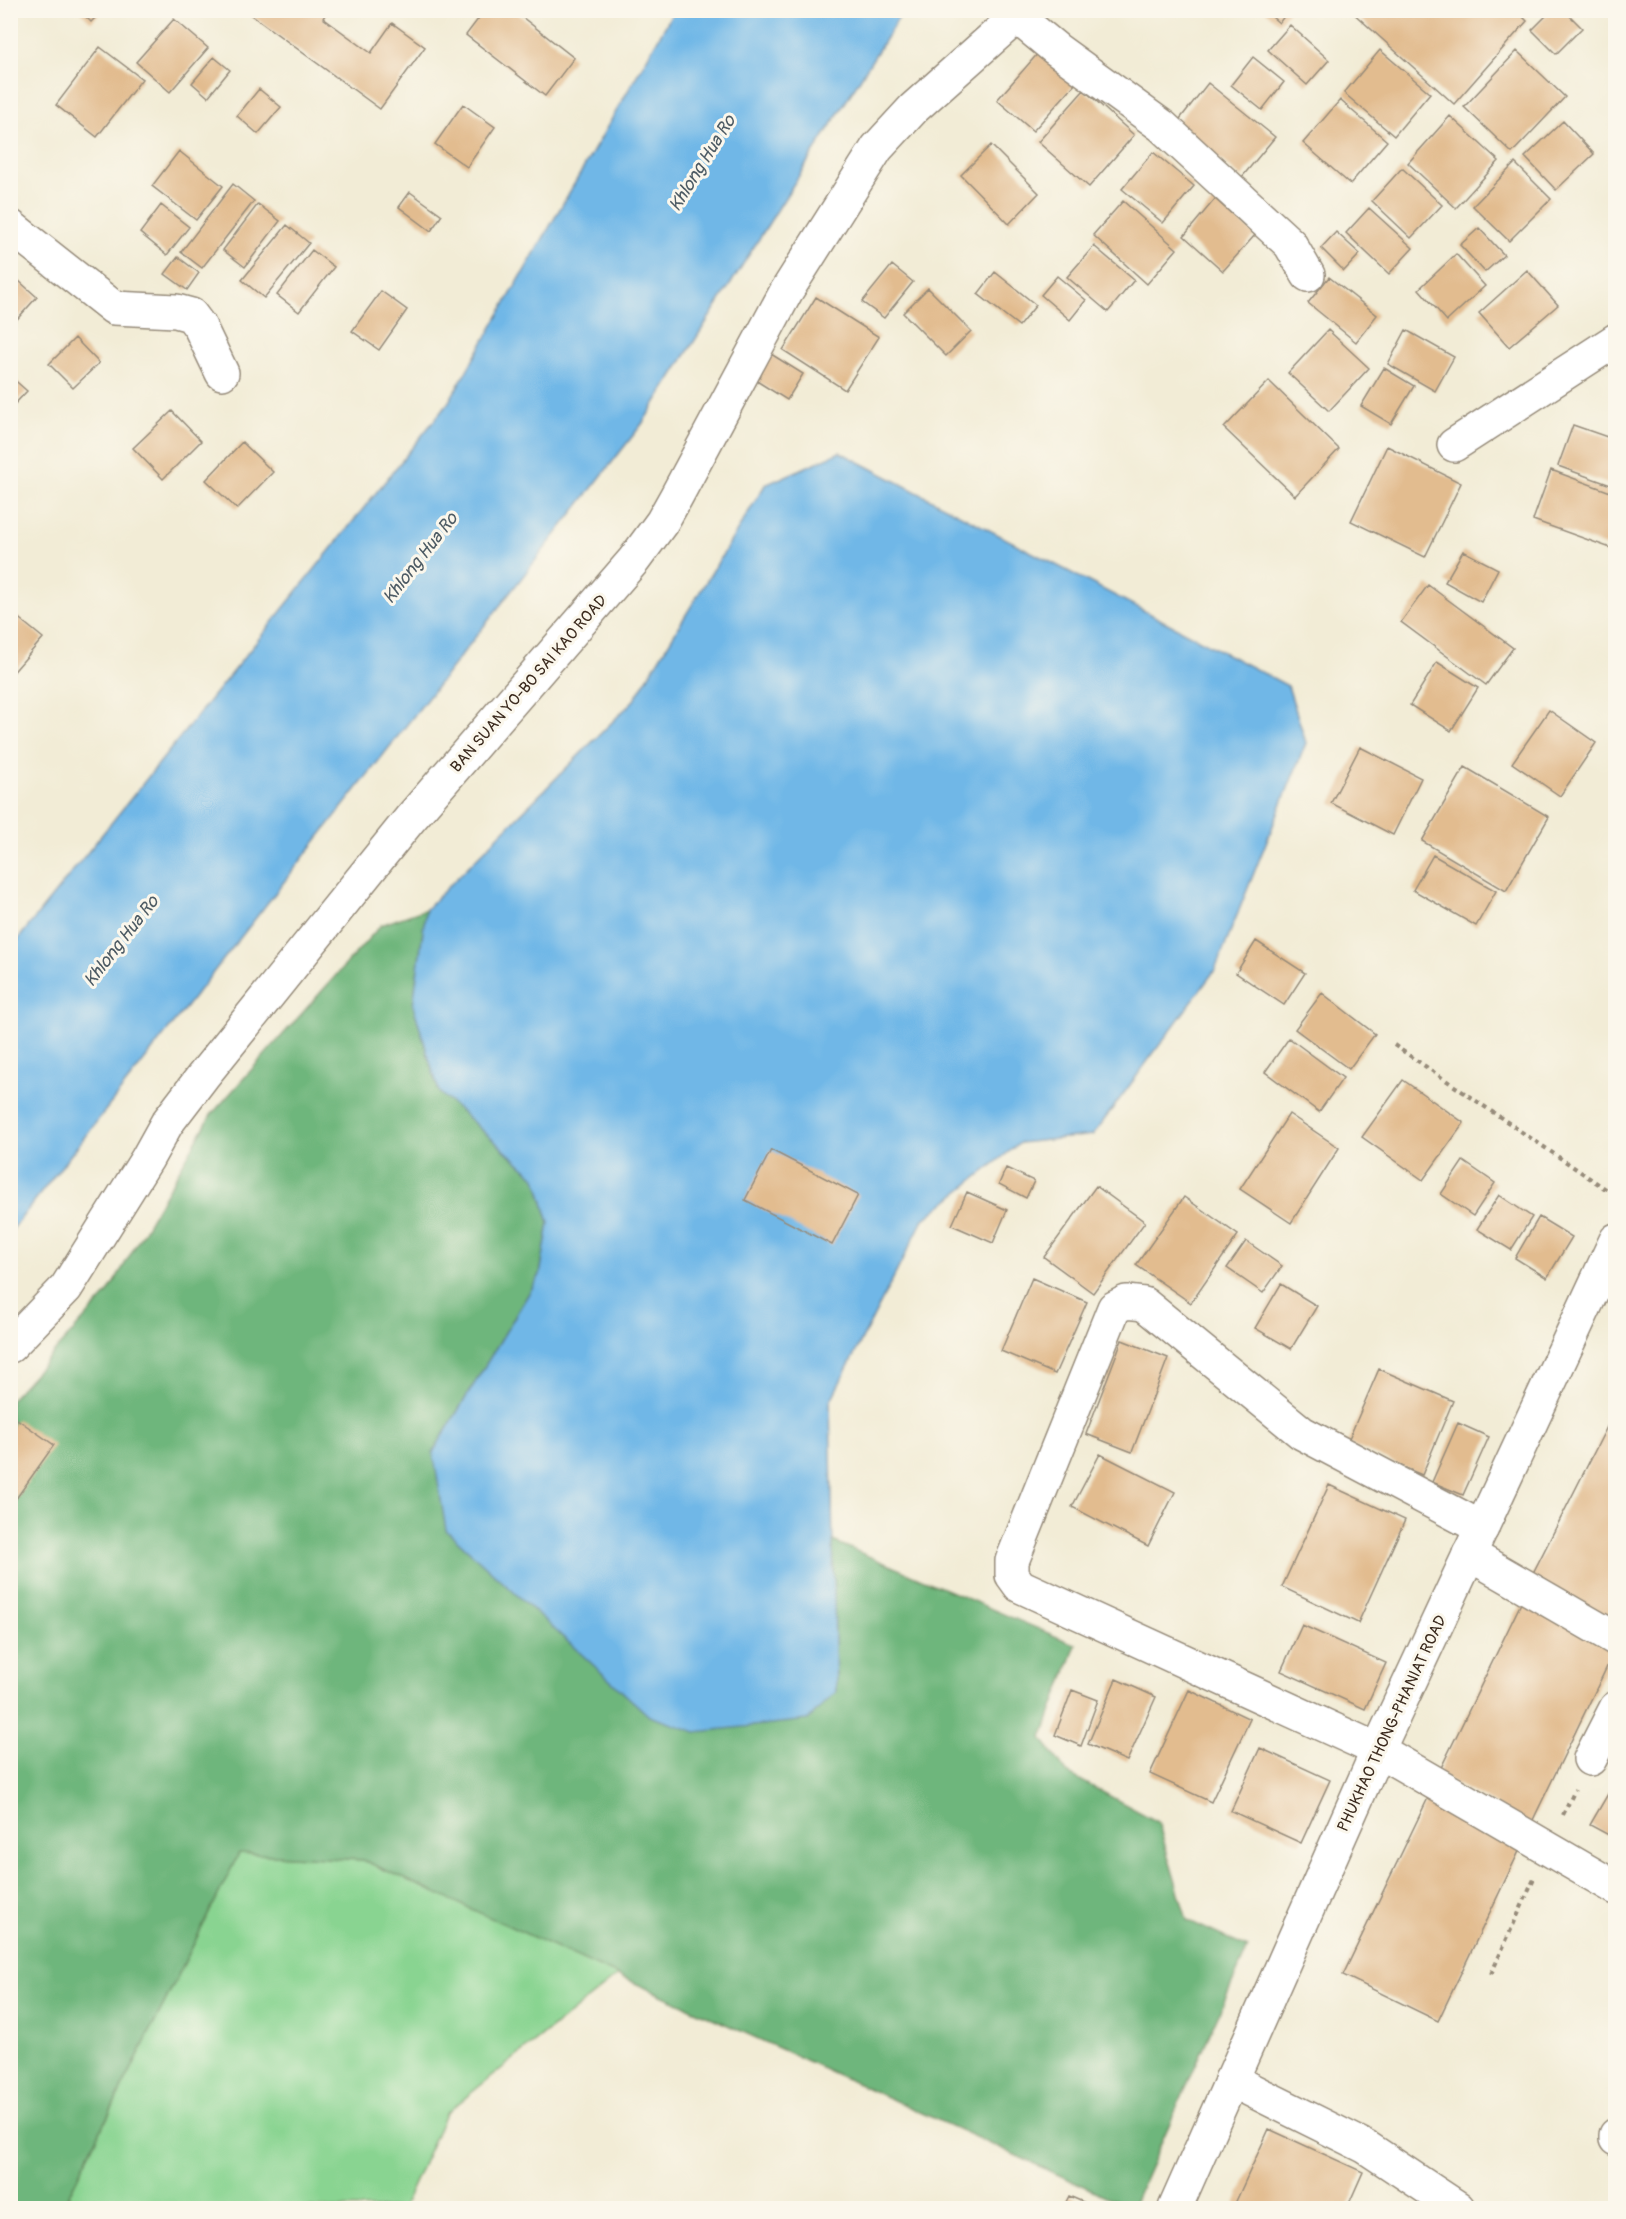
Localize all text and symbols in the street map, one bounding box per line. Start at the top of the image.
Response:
water label: Khlong Hua Ro [664,110,742,216]
water label: Khlong Hua Ro [378,507,464,608]
street label: BAN SUAN YO-BO SAI KAO ROAD [446,591,611,776]
water label: Khlong Hua Ro [79,890,165,991]
street label: PHUKHAO THONG-PHANIAT ROAD [1333,1612,1451,1835]

